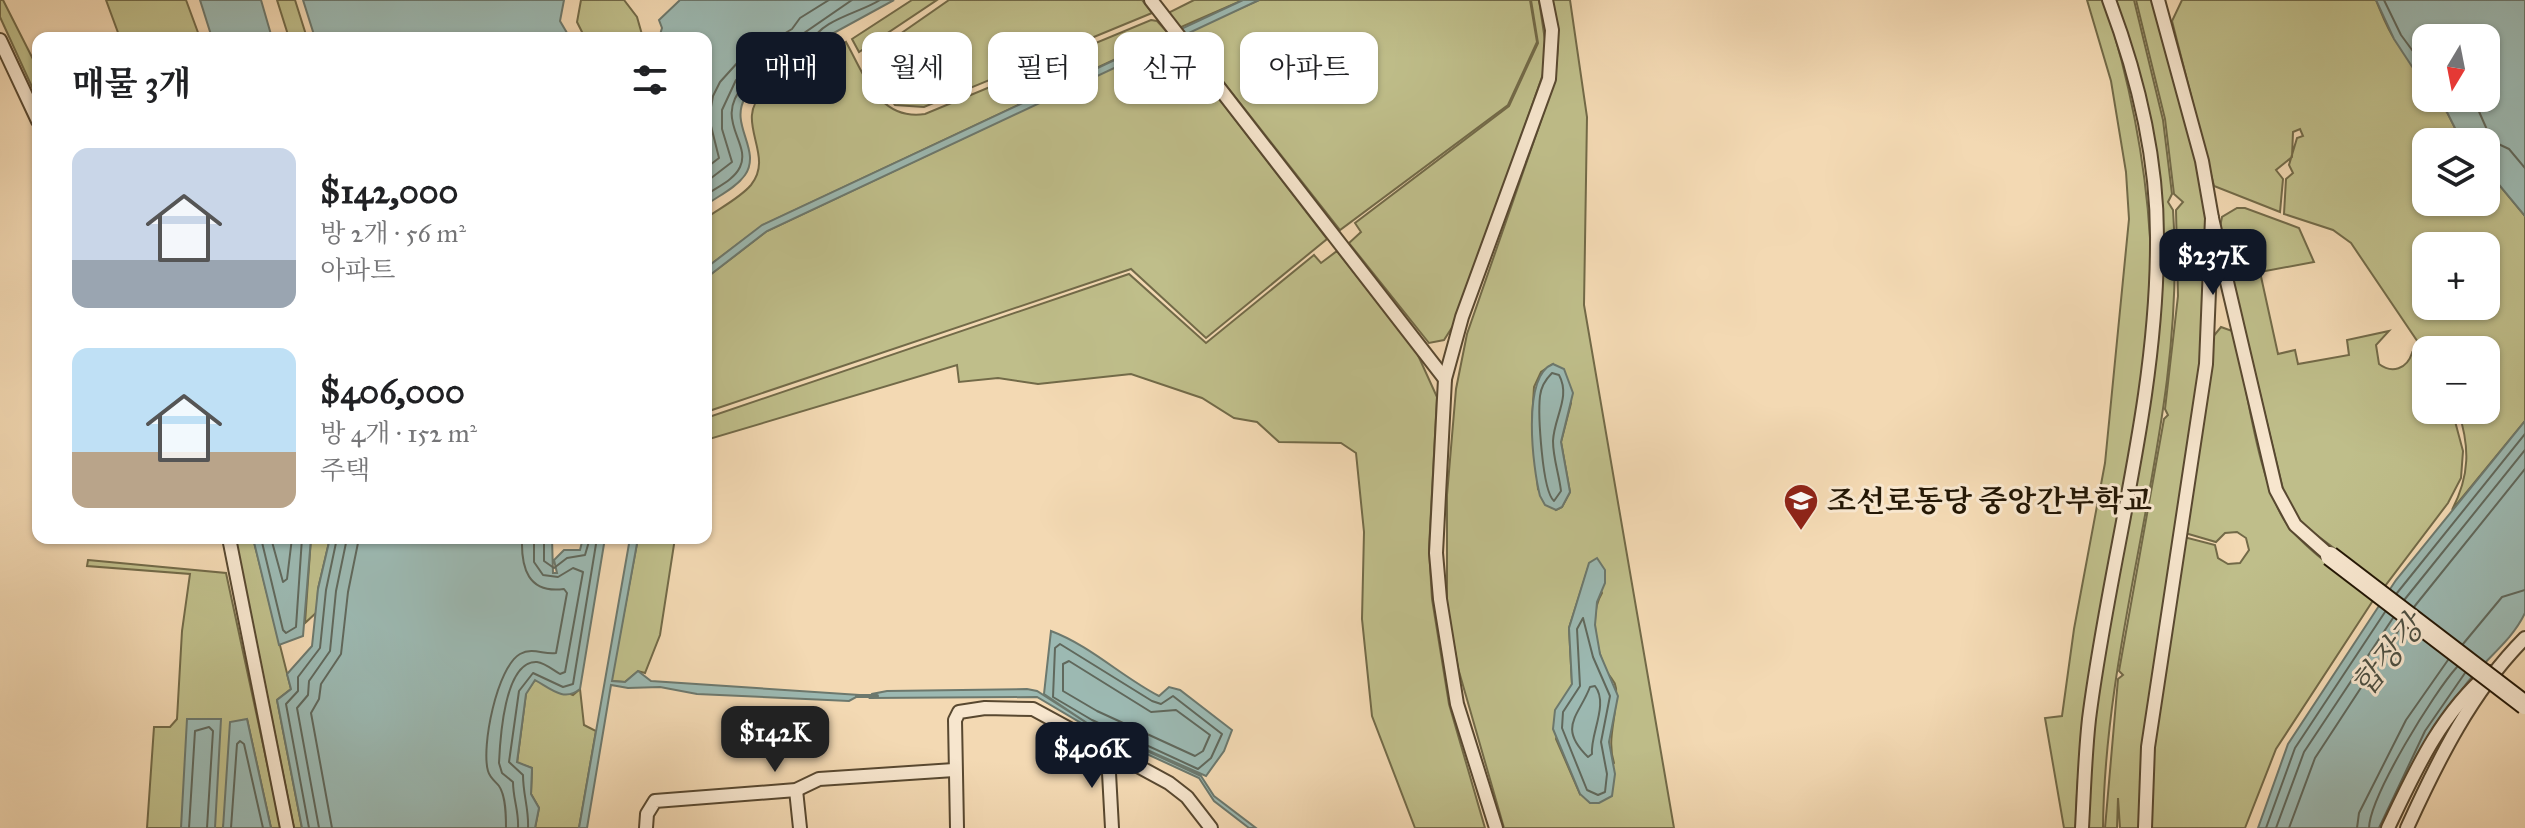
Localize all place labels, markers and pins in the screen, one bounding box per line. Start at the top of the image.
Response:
pin: $237K [2157,229,2269,297]
school or university icon: 조선로동당 중앙간부학교 [1782,482,1820,532]
place label: 조선로동당 중앙간부학교 [1827,483,2152,519]
pin: $142K [719,706,831,774]
pin: $406K [1036,722,1148,790]

